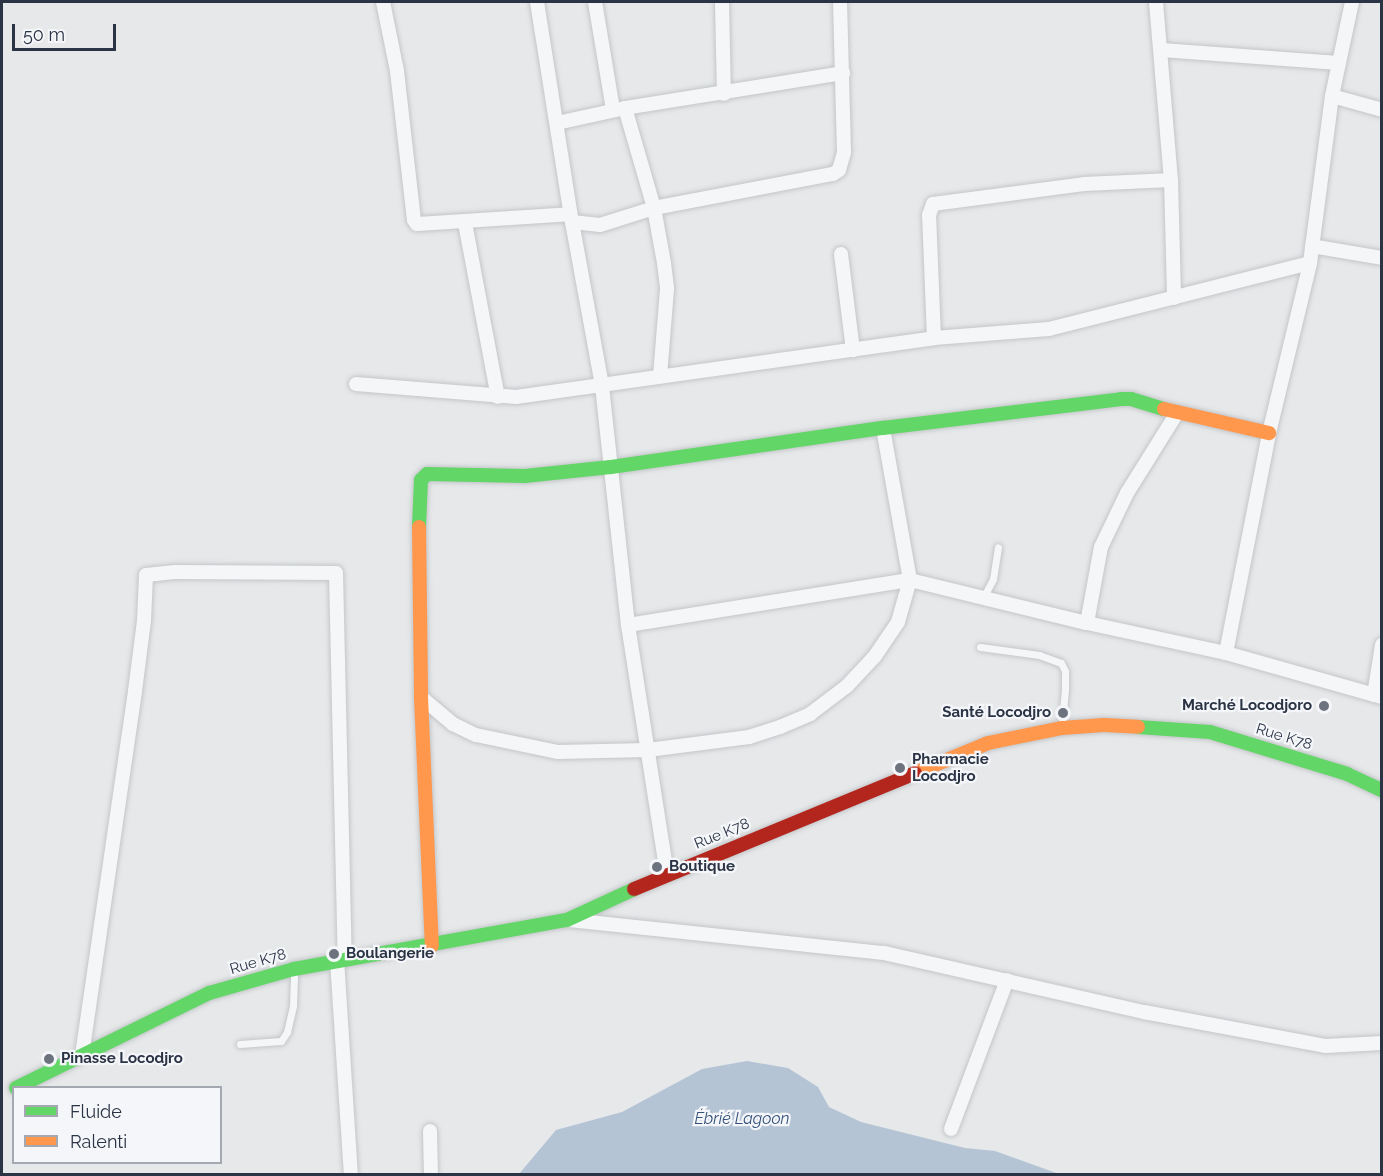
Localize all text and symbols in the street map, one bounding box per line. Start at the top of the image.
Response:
scale bar [15,12,118,50]
text: 50 m [23,24,65,45]
place label: Marché Locodjoro [1182,697,1312,715]
marker: Marché Locodjoro [1317,699,1331,713]
place label: Santé Locodjro [942,704,1051,722]
marker: Santé Locodjro [1056,706,1070,720]
street label: Rue K78 [1254,720,1314,754]
place label: Pharmacie Locodjro [912,750,989,785]
marker: Pharmacie Locodjro [893,761,907,775]
street label: Rue K78 [692,815,752,853]
place label: Boutique [669,858,735,876]
marker: Boutique [650,860,664,874]
street label: Rue K78 [228,945,288,979]
place label: Boulangerie [346,945,434,963]
marker: Boulangerie [327,947,341,961]
place label: Pinasse Locodjro [61,1050,183,1068]
marker: Pinasse Locodjro [42,1052,56,1066]
legend [12,1086,222,1164]
text: Fluide [70,1101,122,1122]
water label: Ébrié Lagoon [694,1109,790,1129]
text: Ralenti [70,1131,127,1152]

